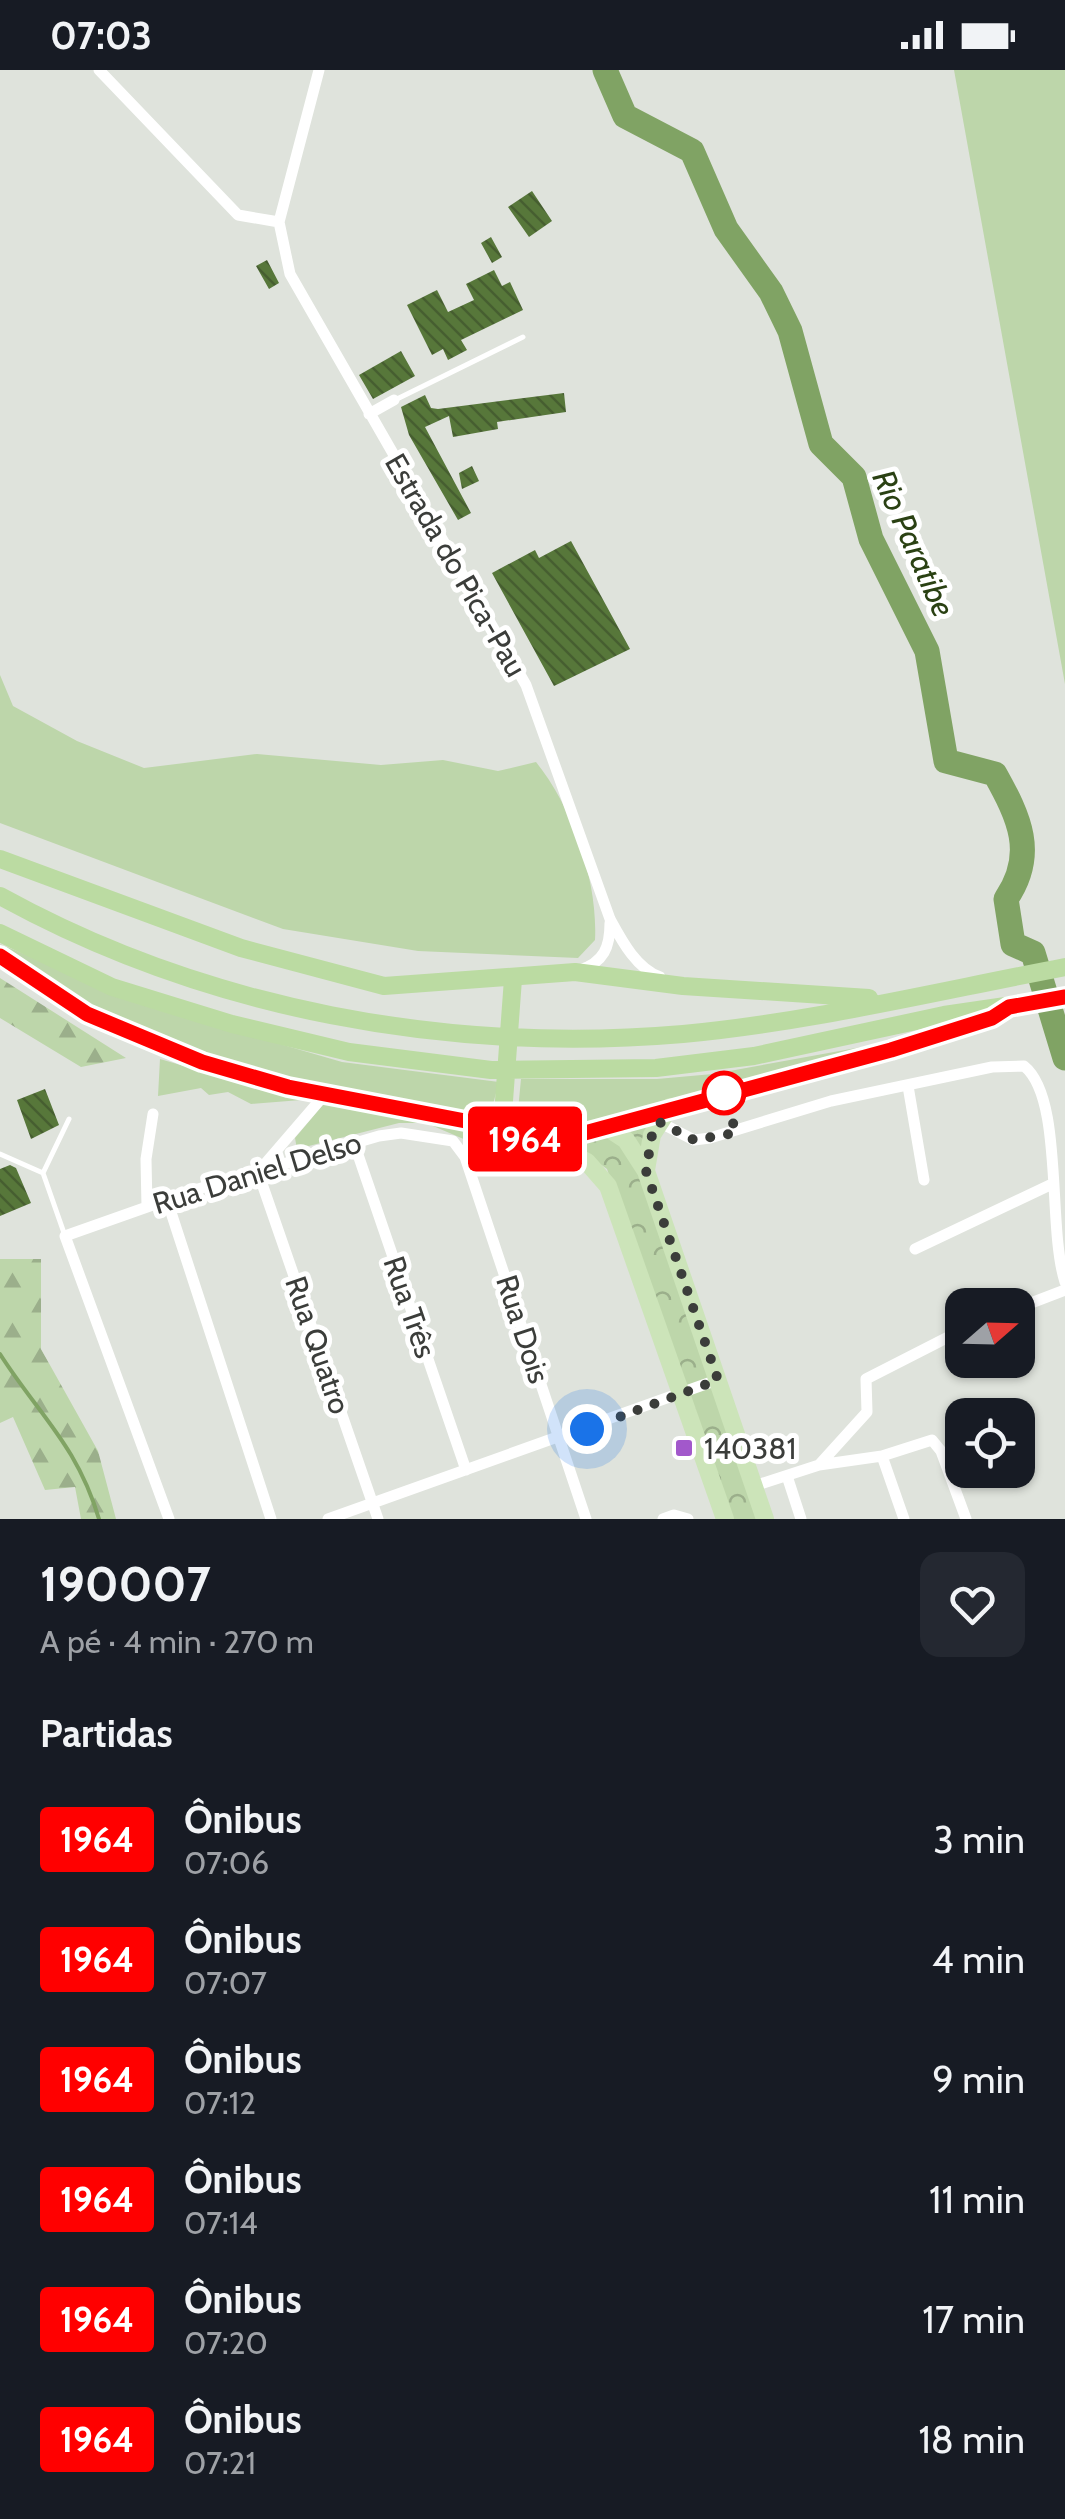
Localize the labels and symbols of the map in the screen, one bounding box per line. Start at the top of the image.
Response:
street label: Estrada do Pica-Pau [377,447,535,683]
water label: Rio Paratibe [864,464,964,622]
unlabelled marker [703,1072,745,1114]
line badge: 1964 [455,1106,595,1172]
street label: Rua Daniel Delso [148,1124,366,1222]
street label: Rua Três [375,1251,445,1363]
street label: Rua Dois [488,1270,558,1388]
street label: Rua Quatro [277,1271,359,1419]
north arrow [945,1288,1035,1378]
your location [562,1404,612,1454]
place label: 140381 [704,1430,796,1467]
marker: 140381 [673,1437,695,1459]

